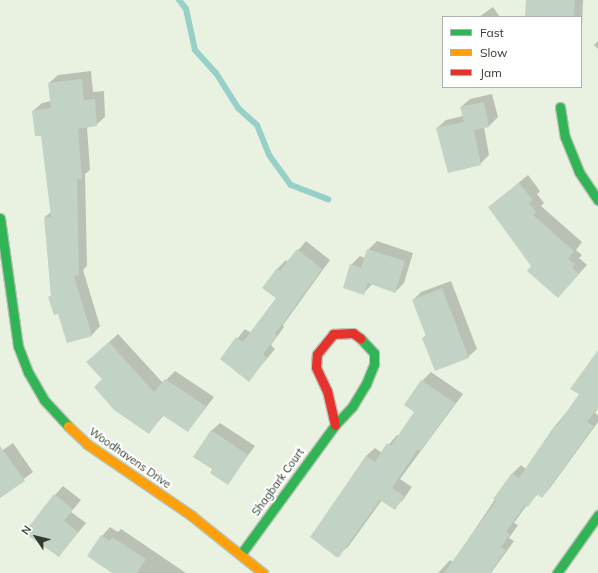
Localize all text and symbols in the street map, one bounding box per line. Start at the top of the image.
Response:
legend [442,16,582,88]
text: Fast [480,25,504,40]
text: Slow [480,45,508,60]
text: Jam [480,65,502,80]
street label: Woodhavens Drive [87,425,173,491]
street label: Shagbark Court [249,446,307,518]
north arrow [16,517,56,557]
text: N [18,523,34,538]

